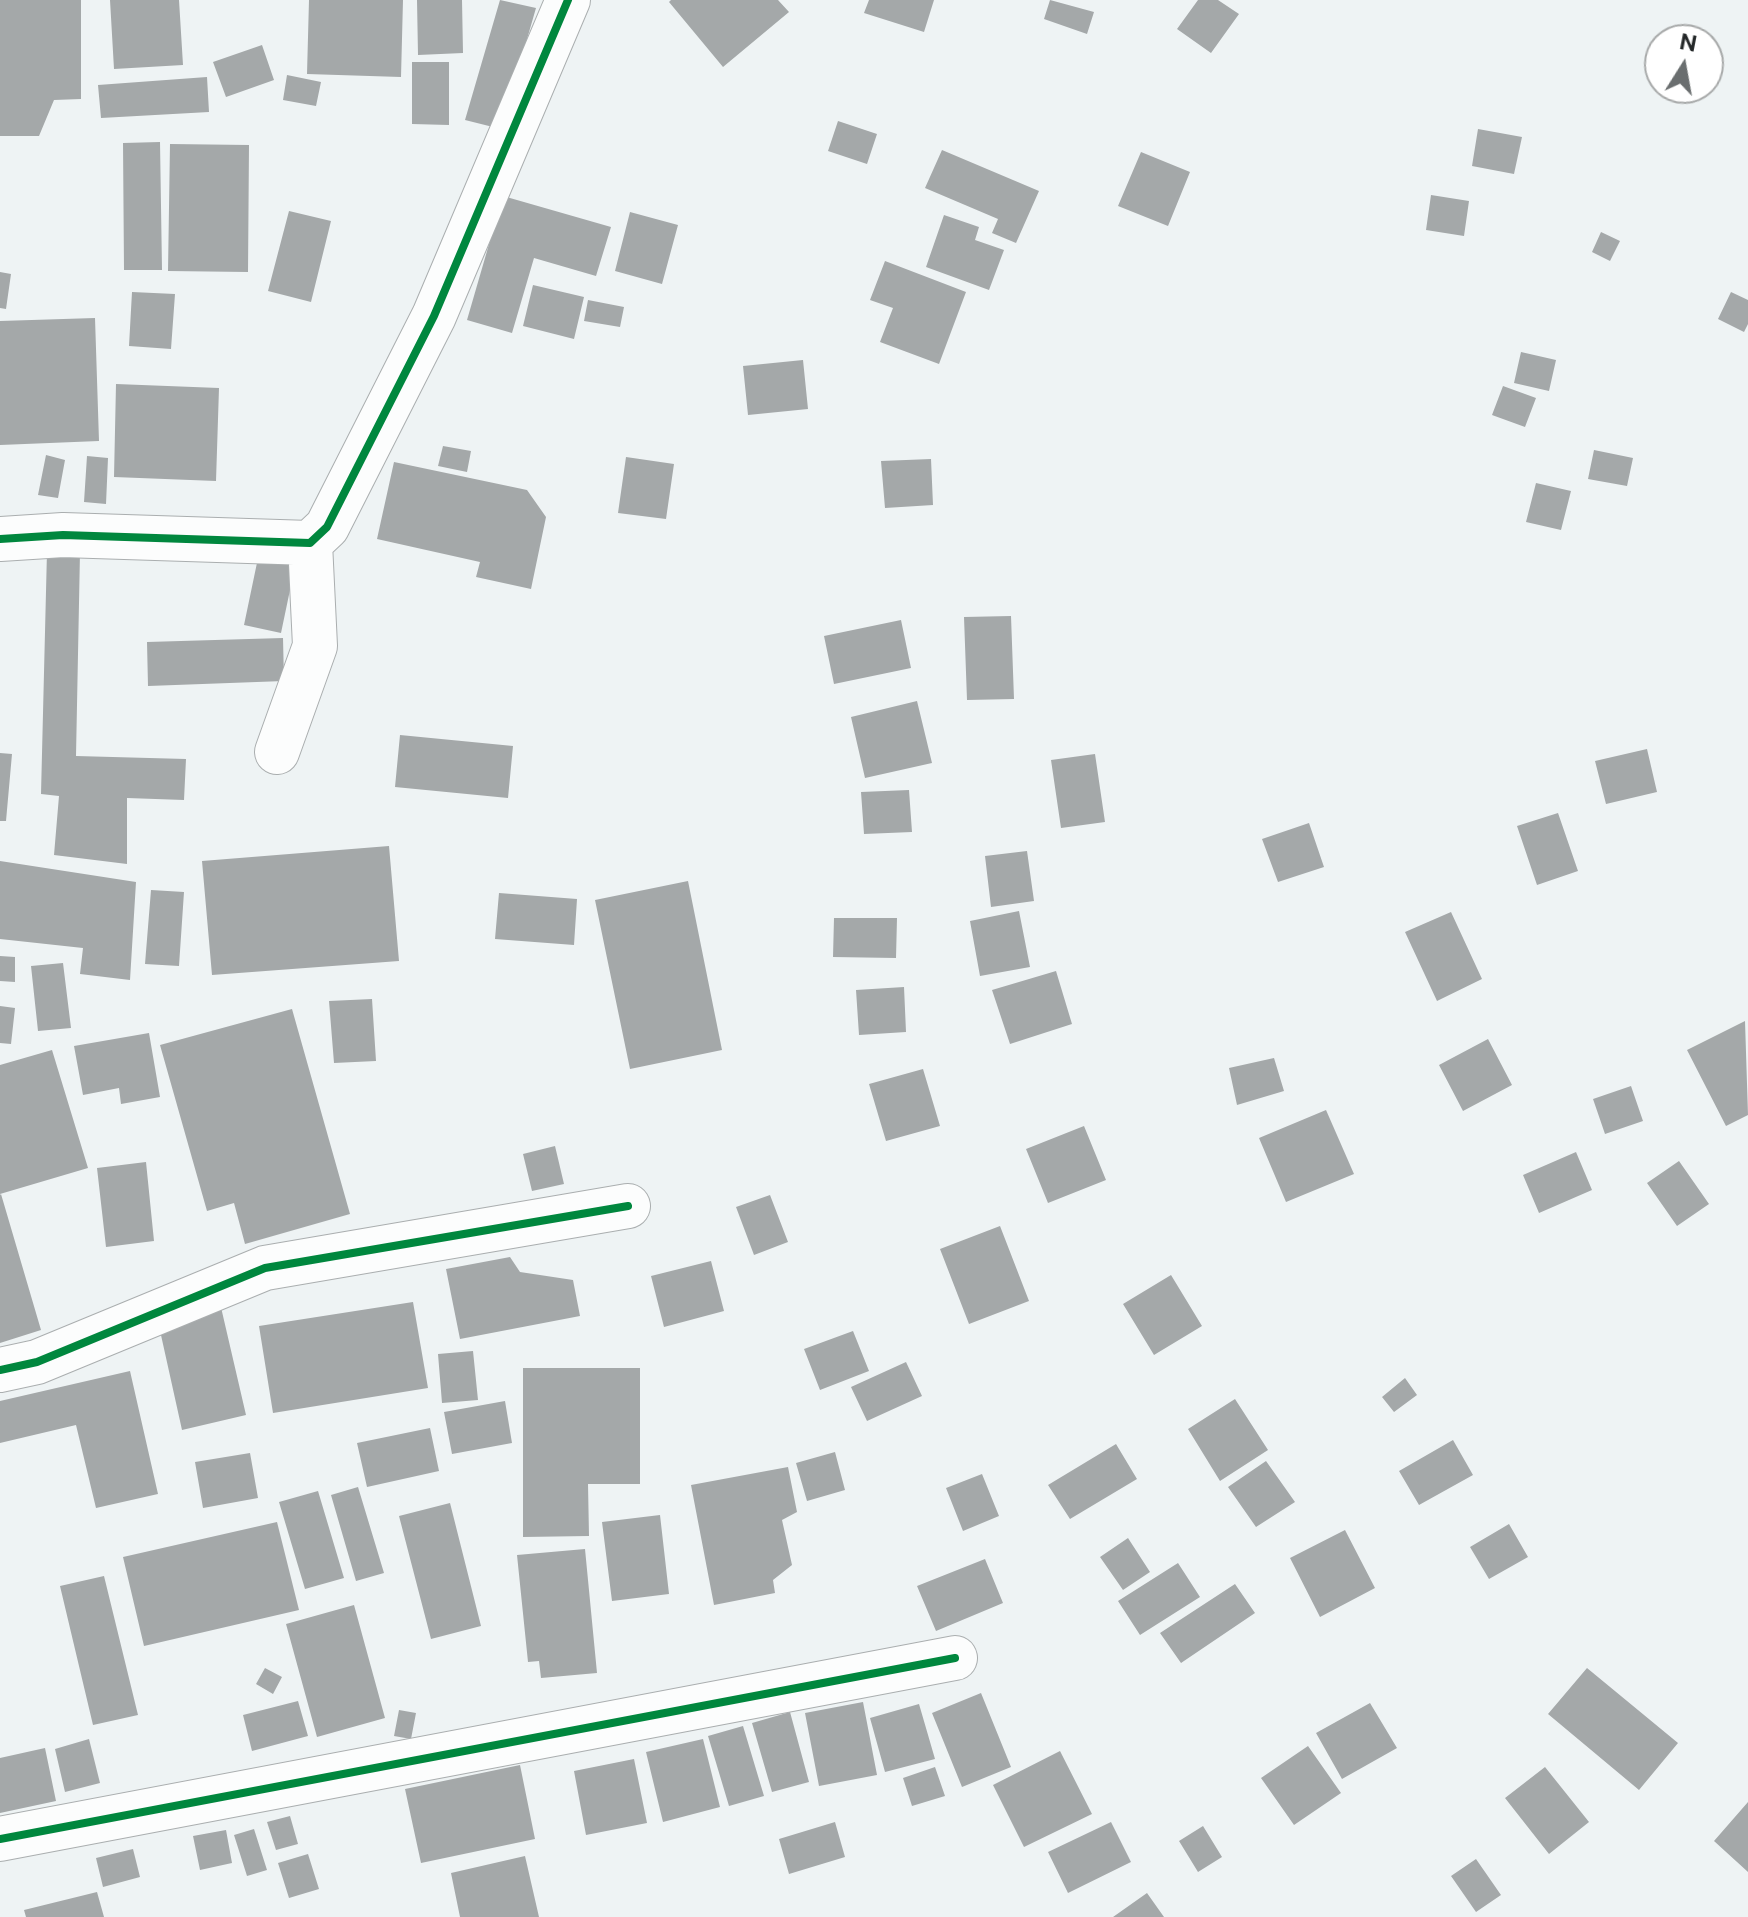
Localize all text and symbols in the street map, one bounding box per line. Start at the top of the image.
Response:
north arrow [1644,24,1724,104]
text: N [1677,28,1699,57]

